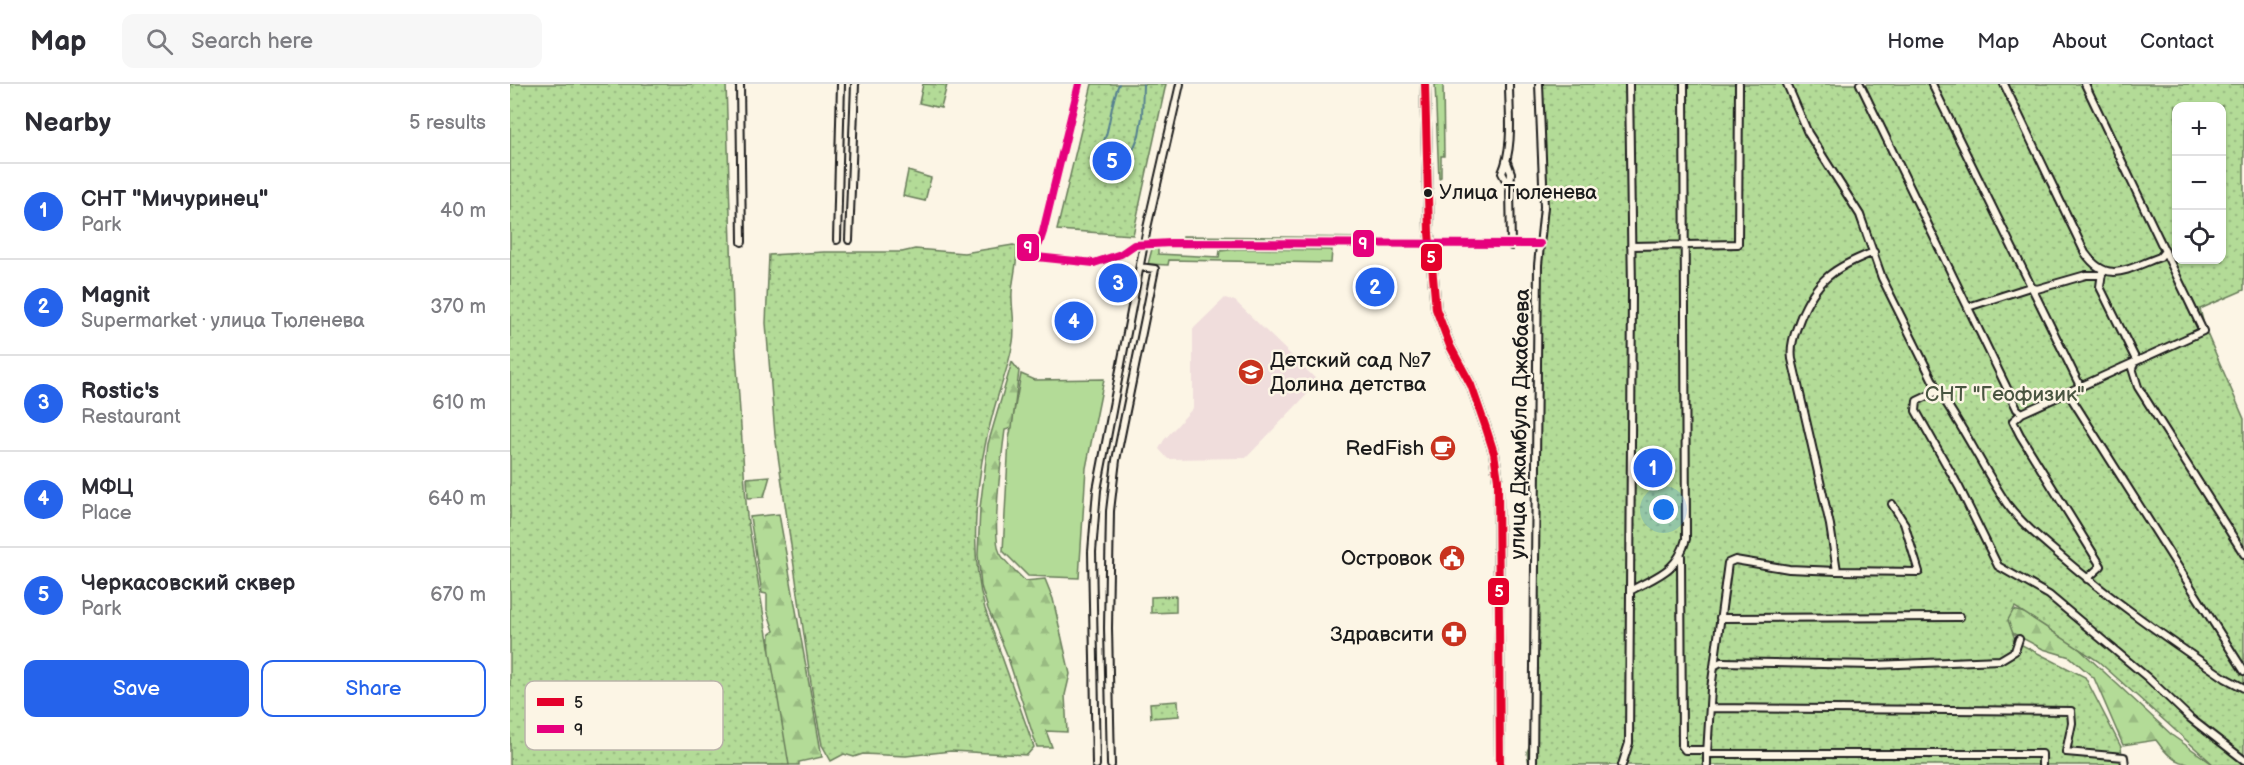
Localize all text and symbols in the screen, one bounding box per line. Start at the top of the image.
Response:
search box [122,14,542,68]
text: Map [30,25,86,58]
icon: search [143,25,176,58]
text: Search here [191,28,313,55]
text: Home [1887,29,1944,54]
text: Map [1977,29,2019,54]
text: About [2052,29,2107,54]
text: Contact [2140,29,2214,54]
map controls [2172,102,2226,264]
button: + [2172,102,2226,156]
text: Nearby [24,108,111,139]
text: 5 results [409,111,486,135]
pin: 5 [1092,138,1132,184]
button: − [2172,156,2226,210]
place label: Улица Тюленева [1439,181,1597,205]
text: СНТ "Мичуринец" [81,186,268,213]
marker: Улица Тюленева [1422,187,1434,199]
text: 1 [39,199,48,223]
text: 40 m [440,199,486,223]
button: locate [2172,210,2226,264]
text: Park [81,213,121,237]
line badge: 9 [1352,229,1375,258]
line badge: 9 [1016,233,1040,262]
text: 9 [1358,235,1368,254]
text: 9 [1023,239,1033,258]
line badge: 5 [1420,243,1443,272]
text: 5 [1426,249,1436,268]
pin: 3 [1098,260,1138,306]
pin: 2 [1356,264,1394,310]
text: Magnit [81,282,150,309]
street label: улица Джамбула Джабаева [1505,288,1535,560]
text: 2 [38,295,49,319]
text: 370 m [430,295,486,319]
pin: 4 [1054,298,1094,344]
text: Supermarket · улица Тюленева [81,309,365,333]
place label: Детский сад №7 Долина детства [1270,348,1431,397]
school or university icon: Детский сад №7 Долина детства [1236,357,1266,387]
text: Rostic's [81,378,159,405]
park label: СНТ "Геофизик" [1925,382,2085,407]
text: 3 [38,391,49,415]
text: 610 m [432,391,486,415]
text: Restaurant [81,405,181,429]
cafe icon: RedFish [1428,433,1458,463]
place label: RedFish [1345,436,1424,461]
pin: 1 [1634,446,1672,490]
text: МФЦ [81,474,134,501]
text: 4 [38,487,49,511]
text: 640 m [428,487,486,511]
your location [1649,495,1678,524]
text: Place [81,501,132,525]
public building icon: Островок [1437,543,1467,573]
place label: Островок [1341,546,1432,571]
text: Черкасовский сквер [81,570,295,597]
line badge: 5 [1487,577,1510,606]
text: 5 [38,583,49,607]
text: 670 m [430,583,486,607]
text: 5 [1494,583,1504,602]
text: Park [81,597,121,621]
pharmacy icon: Здравсити [1439,619,1469,649]
place label: Здравсити [1330,622,1434,647]
button: Save [24,660,249,717]
button: Share [261,660,486,717]
legend [525,681,723,750]
text: 5 [574,694,583,713]
text: 9 [574,721,583,740]

